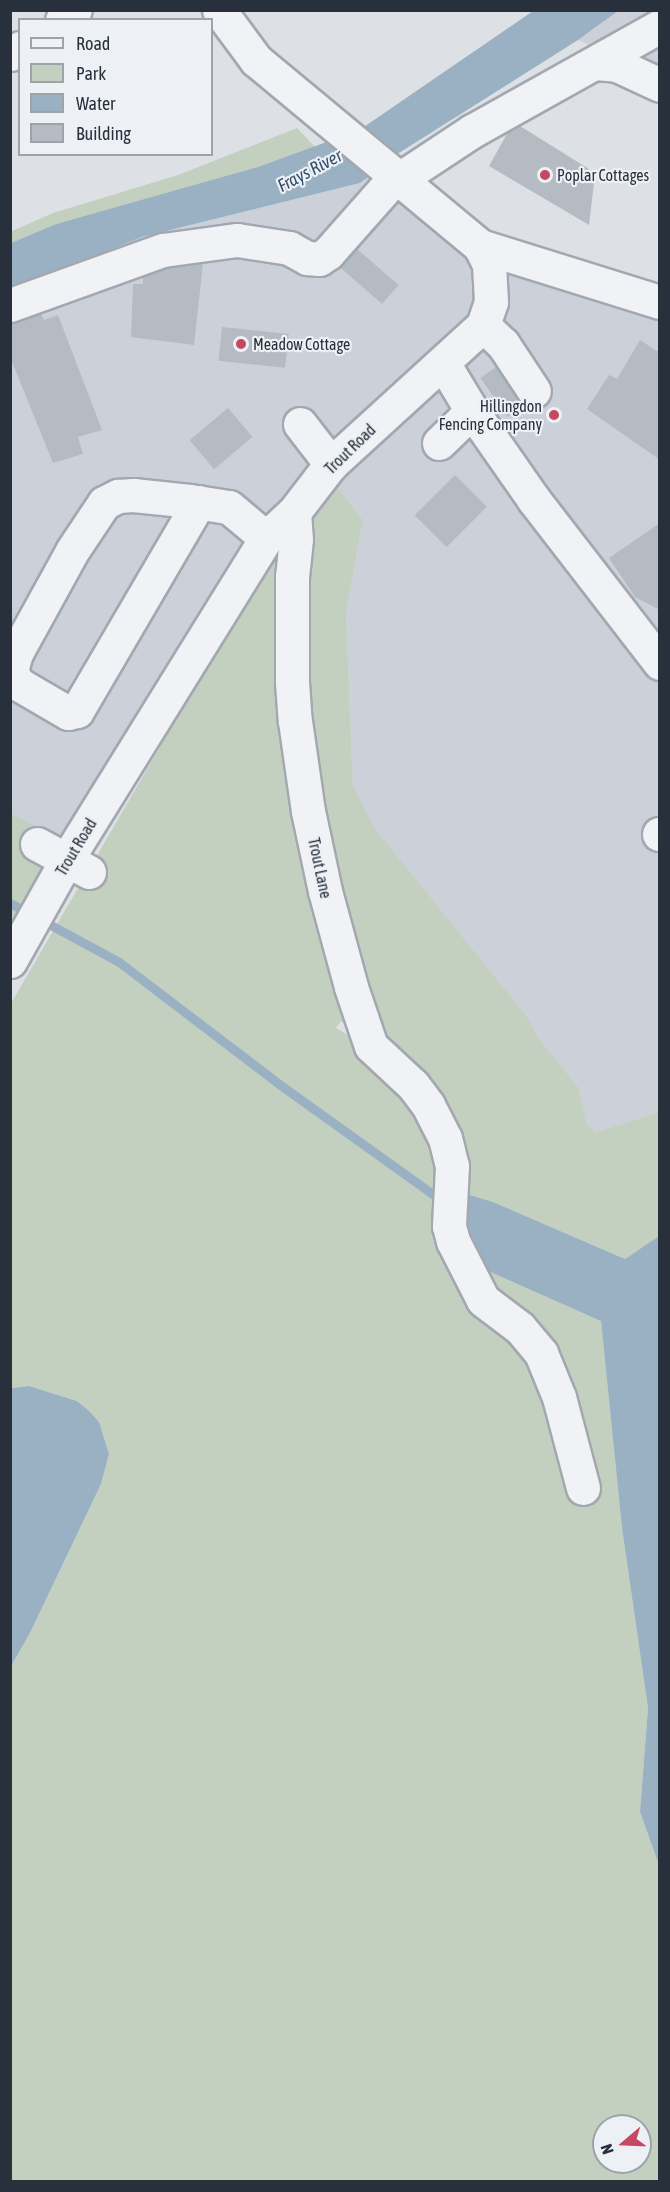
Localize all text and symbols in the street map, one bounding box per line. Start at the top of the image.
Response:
legend [18,18,213,156]
text: Road [76,33,110,54]
text: Park [76,63,106,84]
text: Water [76,93,115,114]
text: Building [76,123,131,144]
water label: Frays River [274,145,346,197]
place label: Poplar Cottages [557,165,649,185]
marker: Poplar Cottages [538,168,552,182]
place label: Meadow Cottage [253,334,350,354]
marker: Meadow Cottage [234,337,248,351]
place label: Hillingdon Fencing Company [439,396,542,434]
marker: Hillingdon Fencing Company [547,408,561,422]
street label: Trout Road [321,420,379,478]
street label: Trout Road [51,815,101,879]
street label: Trout Lane [304,836,336,900]
north arrow [592,2114,652,2174]
text: N [597,2142,617,2157]

